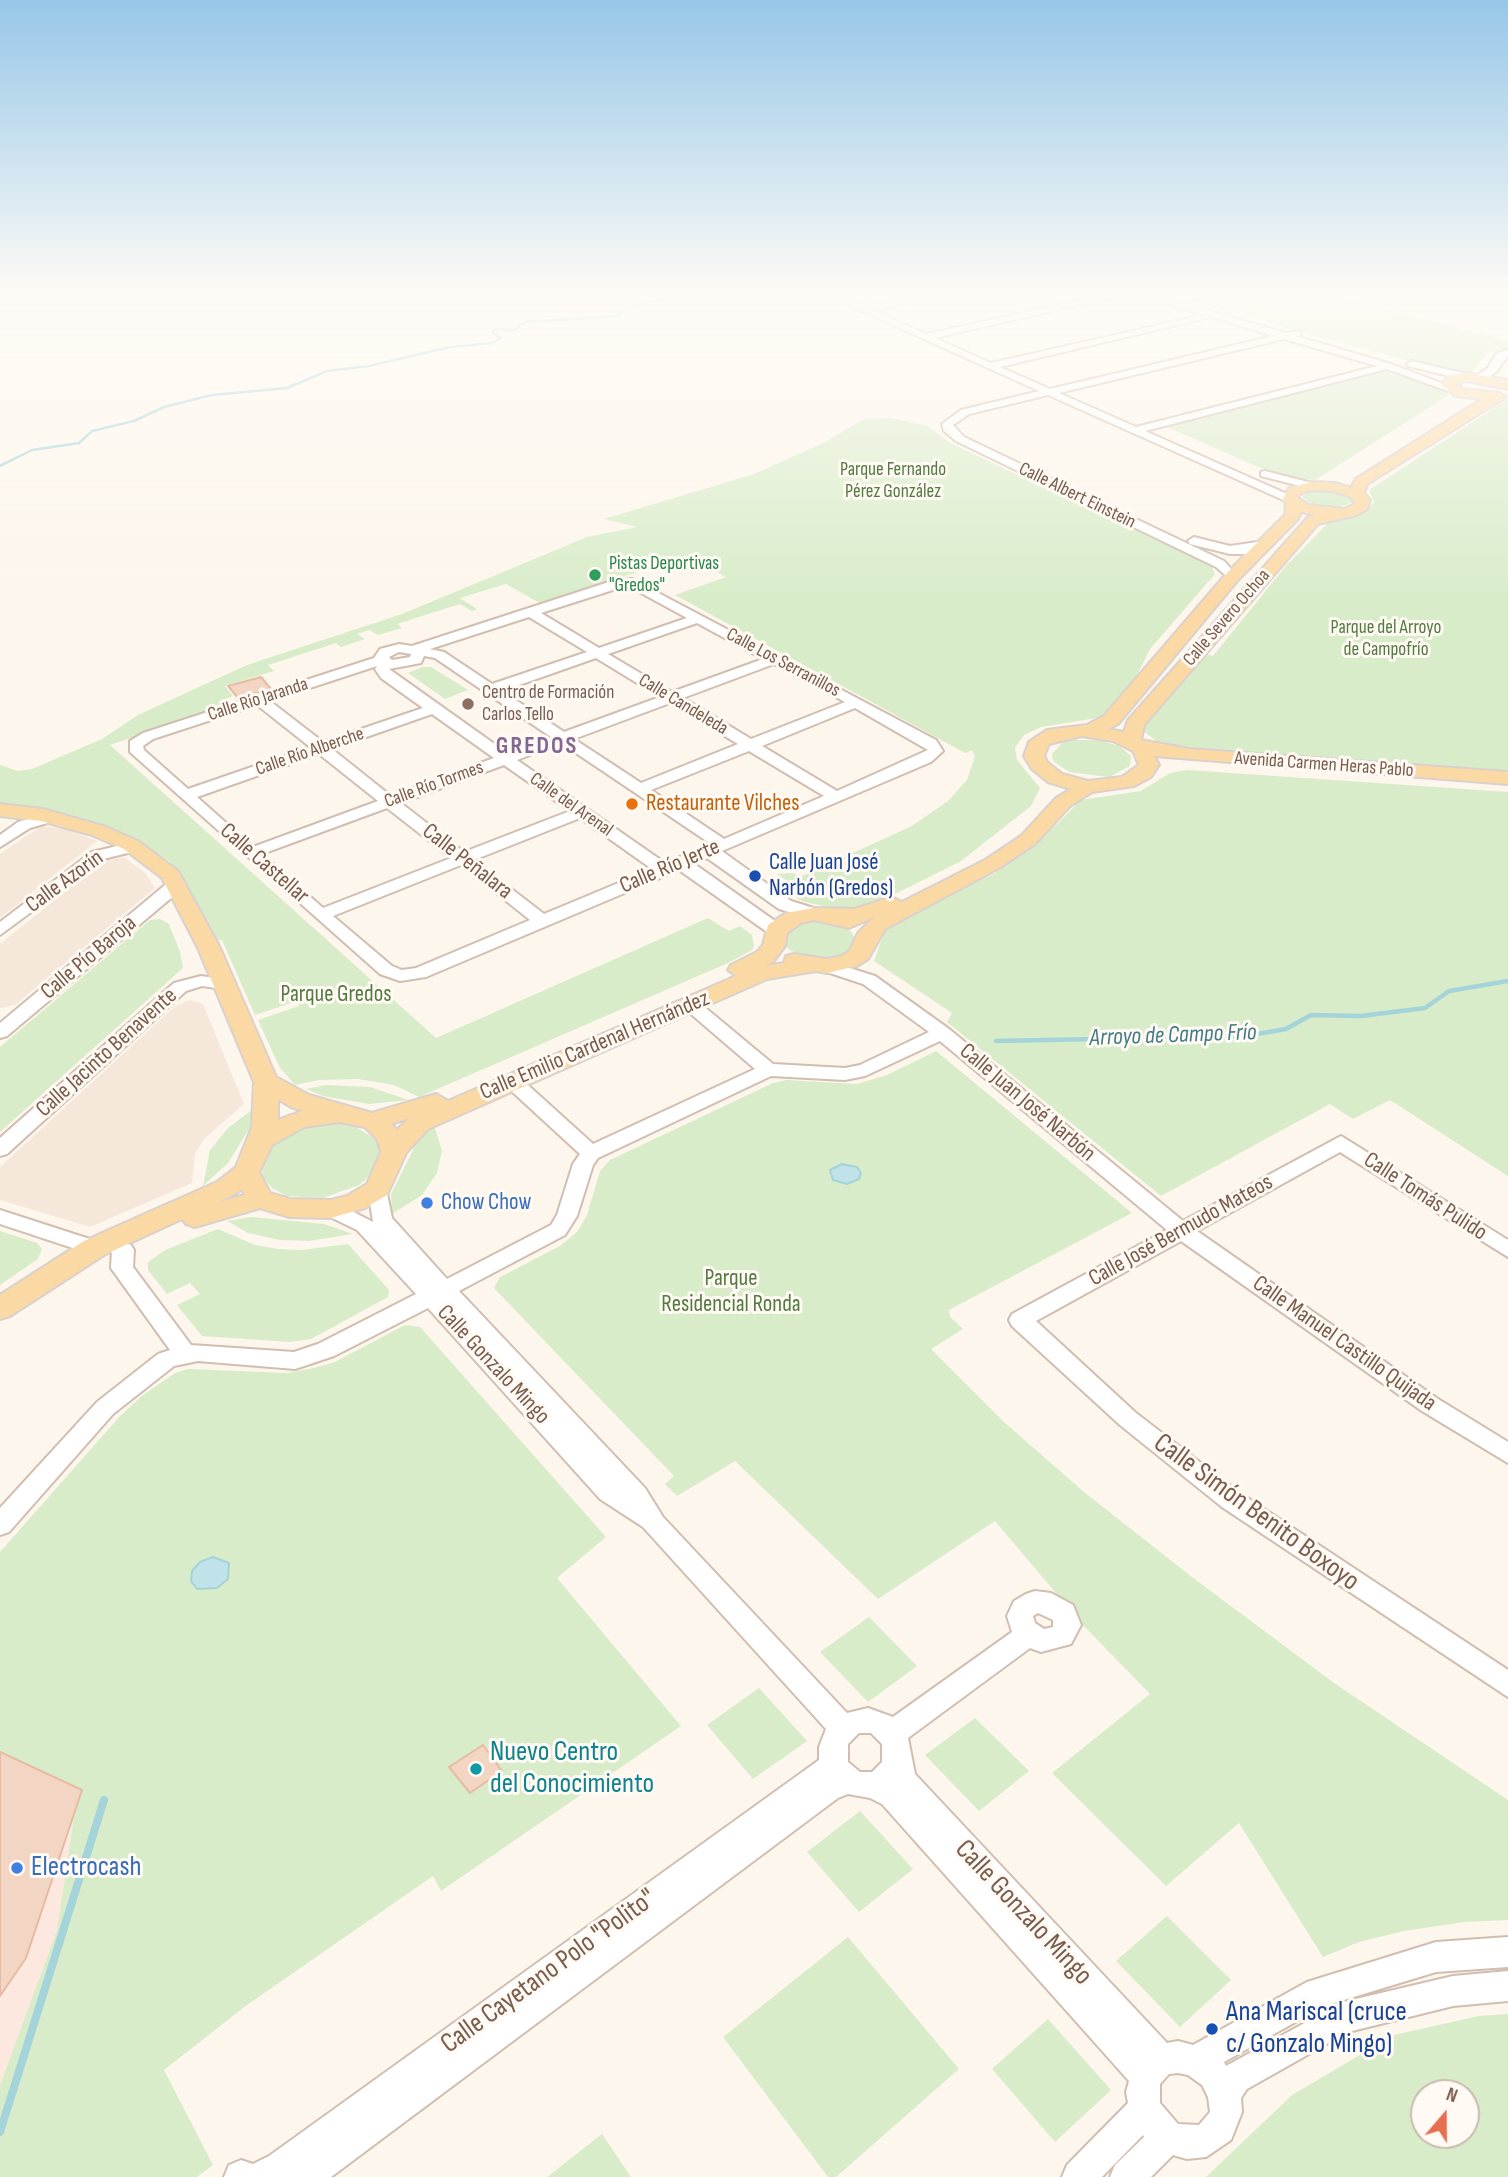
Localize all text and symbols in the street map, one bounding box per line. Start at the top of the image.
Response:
street label: Calle Albert Einstein [1015,458,1139,534]
park label: Parque Fernando Pérez González [840,459,946,503]
place label: Pistas Deportivas "Gredos" [609,553,719,597]
street label: Calle Severo Ochoa [1179,565,1275,671]
marker: Pistas Deportivas "Gredos" [587,567,603,583]
park label: Parque del Arroyo de Campofrío [1331,617,1441,661]
street label: Calle Los Serranillos [722,623,844,703]
street label: Calle Candeleda [634,669,732,741]
street label: Calle Río Jaranda [205,673,311,727]
place label: Centro de Formación Carlos Tello [482,682,614,726]
marker: Centro de Formación Carlos Tello [460,696,476,712]
street label: Calle Río Alberche [253,723,367,781]
district label: GREDOS [497,733,577,761]
street label: Avenida Carmen Heras Pablo [1234,747,1414,783]
street label: Calle Río Tormes [381,757,487,813]
street label: Calle del Arenal [525,768,617,842]
place label: Restaurante Vilches [646,790,800,818]
marker: Restaurante Vilches [624,796,640,812]
street label: Calle Castellar [214,818,314,910]
street label: Calle Peñalara [416,818,518,906]
street label: Calle Río Jerte [616,834,724,900]
street label: Calle Azorín [21,845,109,919]
place label: Calle Juan José Narbón (Gredos) [769,849,893,903]
marker: Calle Juan José Narbón (Gredos) [747,868,763,884]
street label: Calle Pío Baroja [36,910,142,1006]
park label: Parque Gredos [281,981,391,1009]
street label: Calle Jacinto Benavente [31,982,183,1124]
street label: Calle Emilio Cardenal Hernández [476,985,714,1107]
water label: Arroyo de Campo Frío [1089,1019,1257,1053]
street label: Calle Juan José Narbón [953,1038,1101,1168]
street label: Calle Tomás Pulido [1358,1147,1492,1247]
street label: Calle José Bermudo Mateos [1084,1169,1278,1293]
place label: Chow Chow [441,1189,531,1217]
marker: Chow Chow [419,1195,435,1211]
park label: Parque Residencial Ronda [661,1265,801,1319]
street label: Calle Manuel Castillo Quijada [1247,1270,1441,1418]
street label: Calle Gonzalo Mingo [431,1300,555,1430]
street label: Calle Simón Benito Boxoyo [1147,1427,1365,1599]
place label: Nuevo Centro del Conocimiento [490,1736,654,1802]
marker: Nuevo Centro del Conocimiento [468,1761,484,1777]
street label: Calle Gonzalo Mingo [947,1833,1099,1993]
place label: Electrocash [31,1851,141,1885]
marker: Electrocash [9,1860,25,1876]
street label: Calle Cayetano Polo "Polito" [435,1883,663,2061]
place label: Ana Mariscal (cruce c/ Gonzalo Mingo) [1226,1996,1407,2062]
marker: Ana Mariscal (cruce c/ Gonzalo Mingo) [1204,2021,1220,2037]
north arrow [1410,2079,1480,2149]
text: N [1443,2083,1460,2108]

